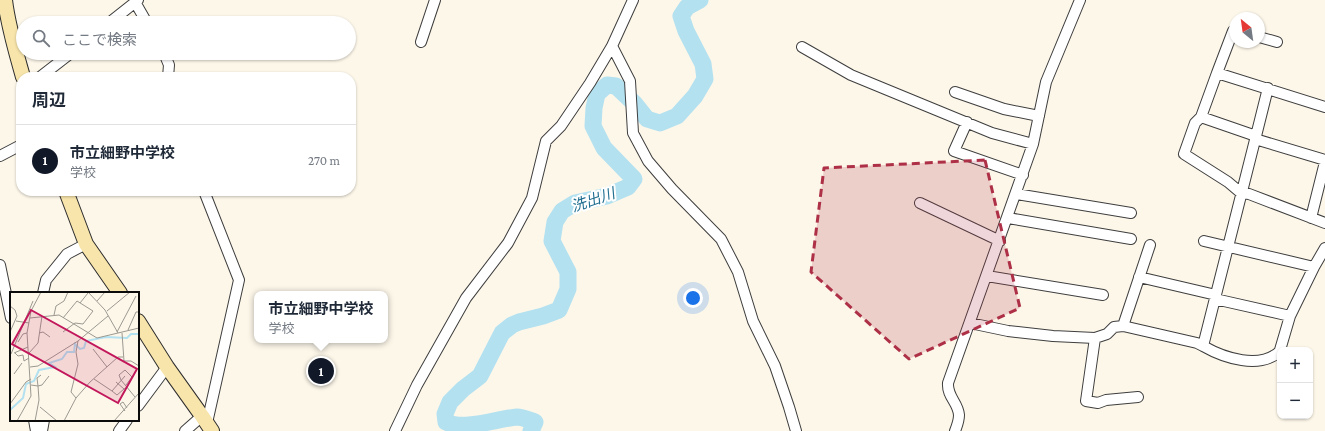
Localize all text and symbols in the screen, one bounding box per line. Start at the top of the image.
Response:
north arrow [1229,12,1265,48]
search box [16,16,356,60]
icon: search [30,27,52,49]
text: ここで検索 [62,32,137,48]
text: 周辺 [32,91,66,110]
text: 市立細野中学校 [70,145,175,161]
text: 1 [43,153,47,168]
text: 270 m [308,153,340,168]
text: 学校 [70,165,96,180]
water label: 洗出川 [569,184,619,215]
your location [683,288,703,308]
popup [254,291,388,343]
inset map [10,292,139,421]
text: 市立細野中学校 [268,301,374,317]
text: 学校 [268,321,295,336]
map controls [1277,347,1313,419]
button: + [1277,347,1313,383]
pin: 1 [308,356,334,386]
button: − [1277,383,1313,419]

